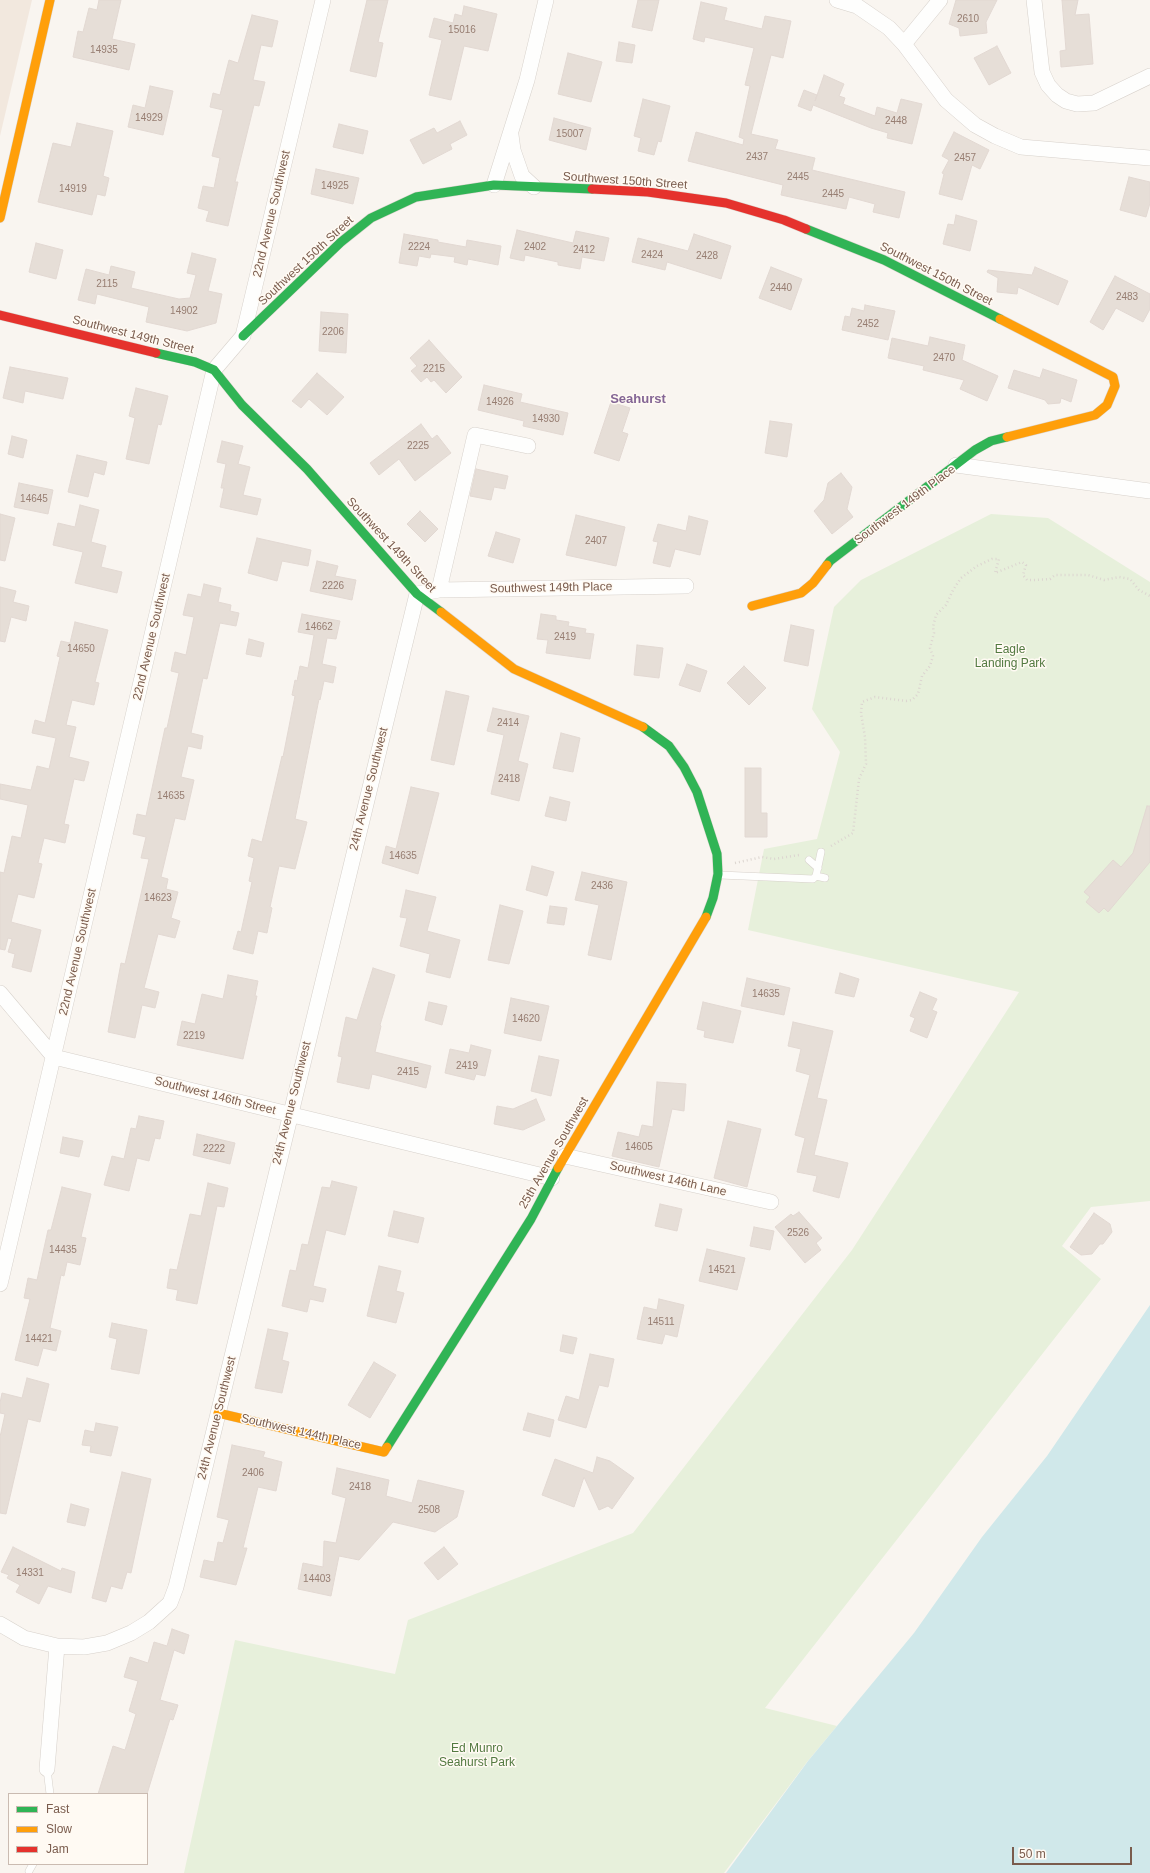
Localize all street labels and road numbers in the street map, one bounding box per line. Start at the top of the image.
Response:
street label: 22nd Avenue Southwest [250,149,294,279]
street label: Southwest 150th Street [562,169,688,193]
street label: Southwest 150th Street [255,213,357,309]
street label: Southwest 150th Street [877,239,995,309]
street label: Southwest 149th Street [71,313,195,357]
street label: Southwest 149th Place [852,462,958,548]
street label: Southwest 149th Street [343,494,439,596]
street label: 22nd Avenue Southwest [130,572,174,702]
street label: Southwest 149th Place [490,580,612,596]
street label: 24th Avenue Southwest [347,726,391,852]
street label: 22nd Avenue Southwest [56,887,100,1017]
street label: 24th Avenue Southwest [270,1040,314,1166]
street label: Southwest 146th Street [153,1074,277,1118]
street label: 25th Avenue Southwest [516,1095,592,1211]
street label: Southwest 146th Lane [608,1159,728,1199]
street label: 24th Avenue Southwest [195,1355,239,1481]
street label: Southwest 144th Place [240,1411,362,1453]

